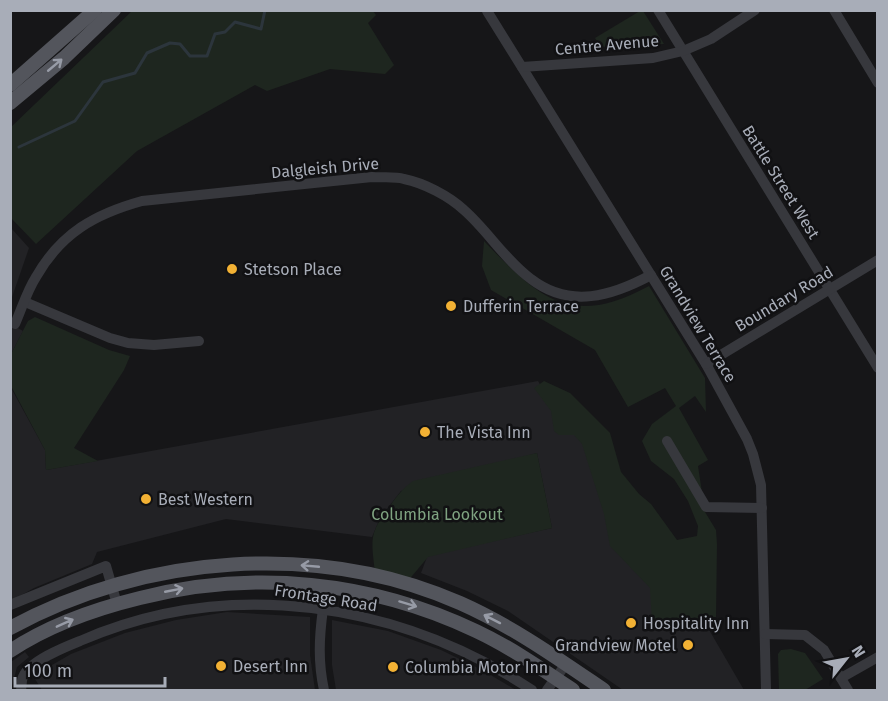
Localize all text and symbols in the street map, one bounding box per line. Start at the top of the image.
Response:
street label: Centre Avenue [554,31,660,59]
one-way arrow [47,59,63,72]
street label: Battle Street West [738,122,824,242]
street label: Dalgleish Drive [270,154,380,182]
place label: Stetson Place [244,260,342,279]
marker: Stetson Place [225,262,239,276]
street label: Grandview Terrace [656,262,740,386]
street label: Boundary Road [731,262,837,336]
place label: Dufferin Terrace [463,297,579,316]
marker: Dufferin Terrace [444,299,458,313]
place label: The Vista Inn [437,423,531,442]
marker: The Vista Inn [418,425,432,439]
place label: Best Western [158,490,253,509]
marker: Best Western [139,492,153,506]
park label: Columbia Lookout [371,505,503,524]
one-way arrow [301,560,321,571]
street label: Frontage Road [273,580,379,616]
one-way arrow [163,584,183,595]
one-way arrow [398,599,417,610]
one-way arrow [483,612,501,624]
place label: Hospitality Inn [643,614,749,633]
marker: Hospitality Inn [624,616,638,630]
one-way arrow [55,617,73,629]
north arrow [816,629,876,689]
place label: Grandview Motel [555,636,676,655]
marker: Grandview Motel [681,638,695,652]
text: N [848,642,869,661]
scale bar [15,650,165,688]
place label: Desert Inn [233,657,308,676]
place label: Columbia Motor Inn [405,658,548,677]
marker: Desert Inn [214,659,228,673]
text: 100 m [24,660,72,682]
marker: Columbia Motor Inn [386,660,400,674]

